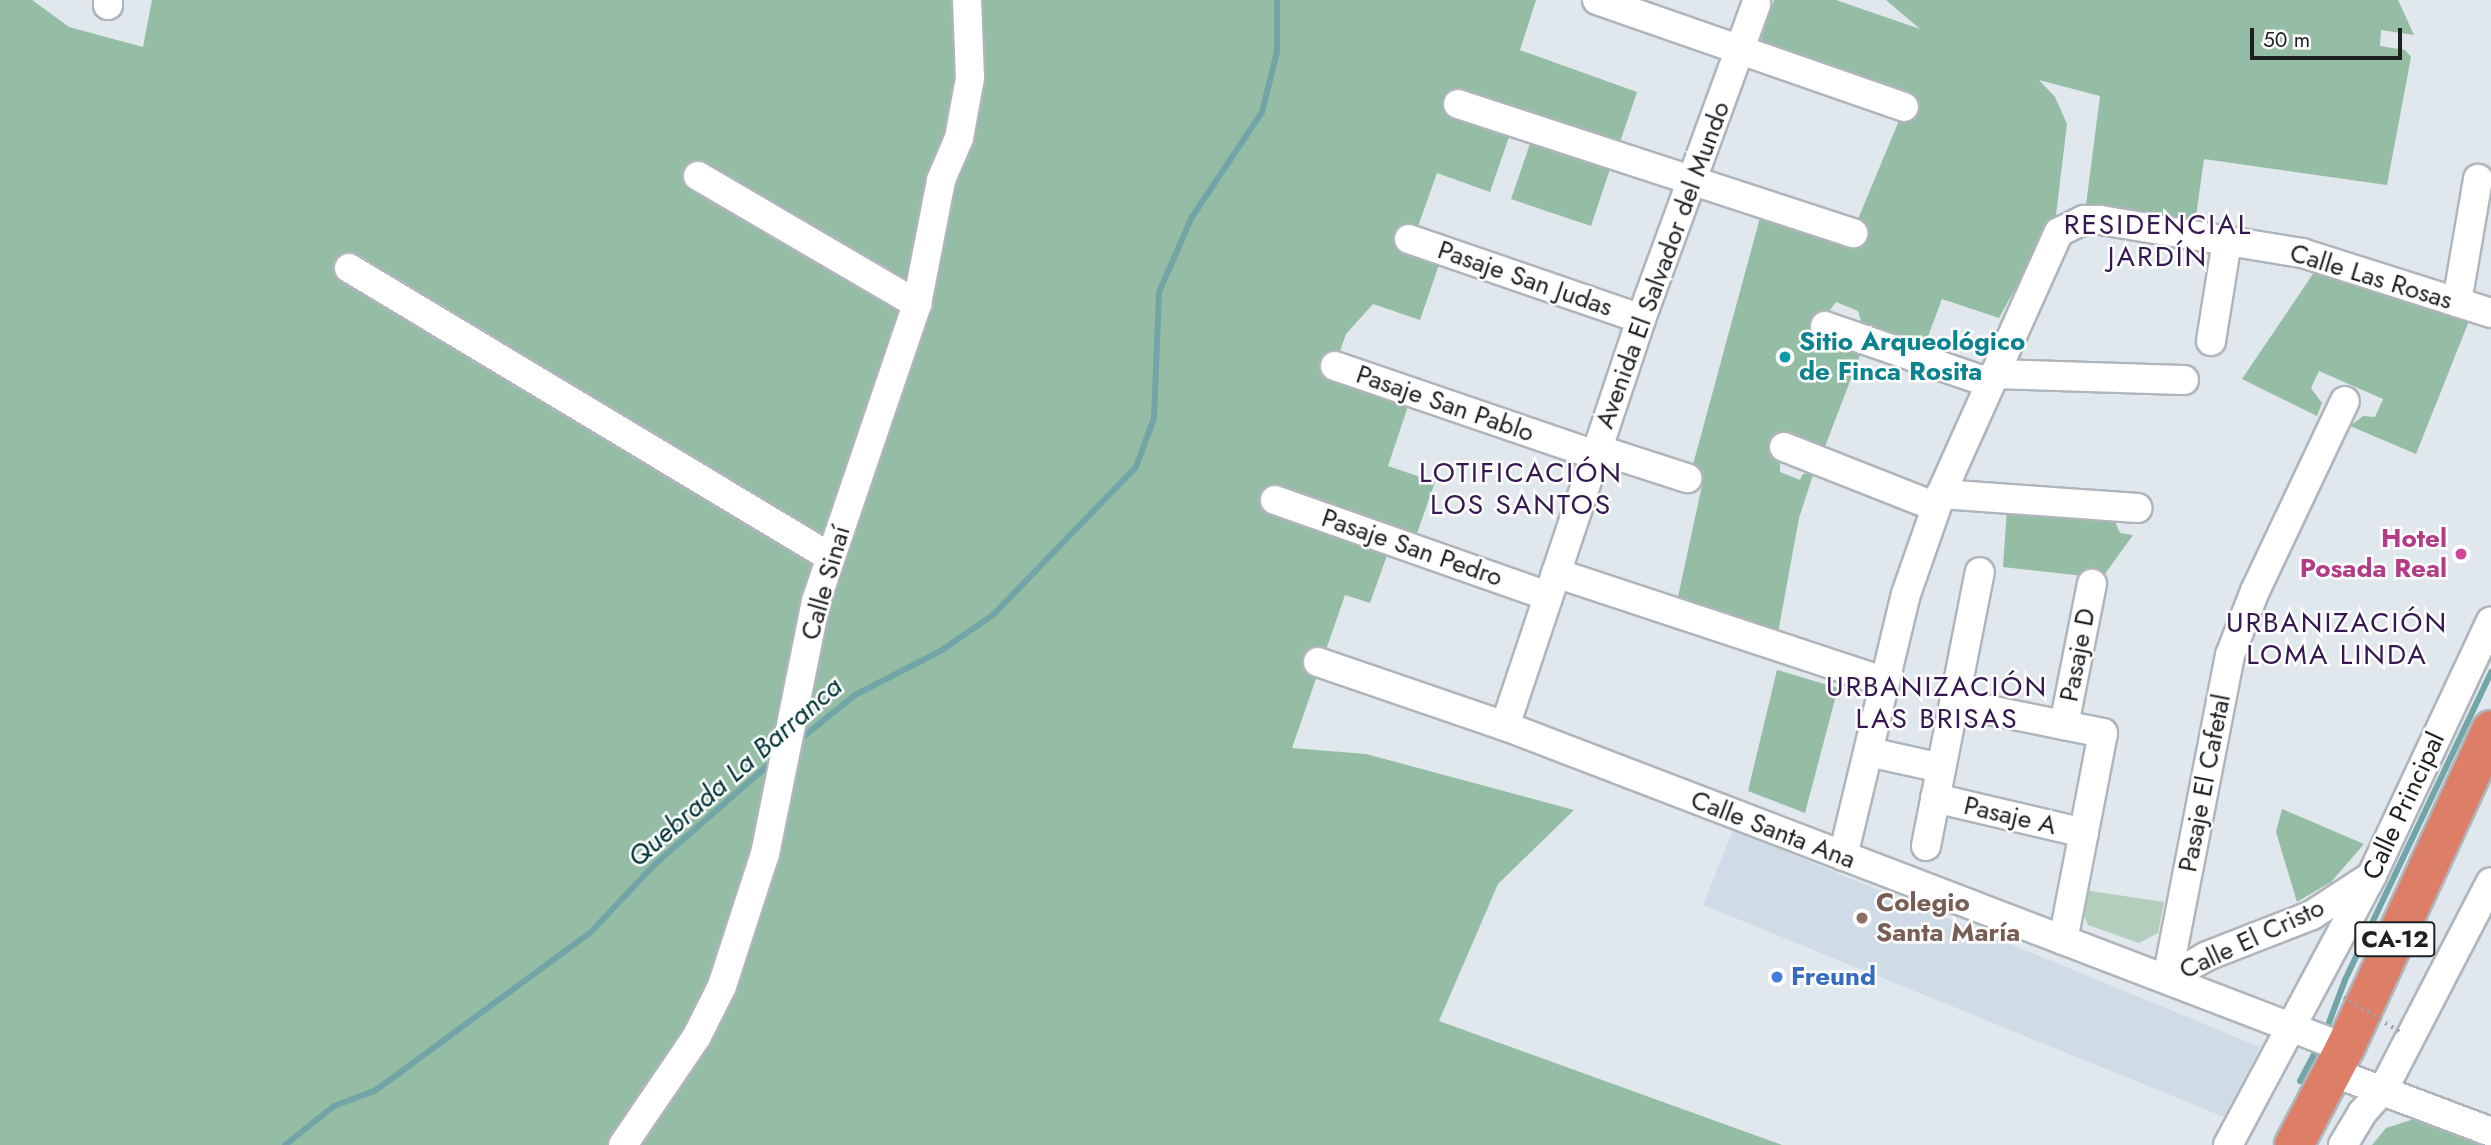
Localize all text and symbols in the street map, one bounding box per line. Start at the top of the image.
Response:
scale bar [2253,14,2405,58]
text: 50 m [2263,25,2310,55]
street label: Avenida El Salvador del Mundo [1589,97,1737,433]
district label: RESIDENCIAL JARDÍN [2065,208,2251,274]
street label: Pasaje San Judas [1434,235,1616,323]
street label: Calle Las Rosas [2286,237,2456,317]
place label: Sitio Arqueológico de Finca Rosita [1799,326,2025,388]
marker: Sitio Arqueológico de Finca Rosita [1777,349,1793,365]
street label: Pasaje San Pablo [1352,359,1538,449]
district label: LOTIFICACIÓN LOS SANTOS [1420,456,1622,522]
street label: Pasaje San Pedro [1317,502,1507,594]
street label: Calle Sinaí [795,522,857,644]
place label: Hotel Posada Real [2300,523,2447,584]
marker: Hotel Posada Real [2453,546,2469,562]
street label: Pasaje D [2054,606,2102,704]
district label: URBANIZACIÓN LOMA LINDA [2227,606,2447,672]
water label: Quebrada La Barranca [621,670,849,874]
district label: URBANIZACIÓN LAS BRISAS [1827,670,2047,736]
street label: Pasaje El Cafetal [2172,691,2238,875]
street label: Calle Principal [2356,727,2452,885]
street label: Calle Santa Ana [1686,784,1860,876]
street label: Pasaje A [1961,790,2059,842]
place label: Colegio Santa María [1876,887,2020,948]
street label: Calle El Cristo [2175,892,2329,986]
marker: Colegio Santa María [1854,910,1870,926]
road number: CA-12 [2353,918,2437,959]
place label: Freund [1791,961,1876,993]
marker: Freund [1769,969,1785,985]

